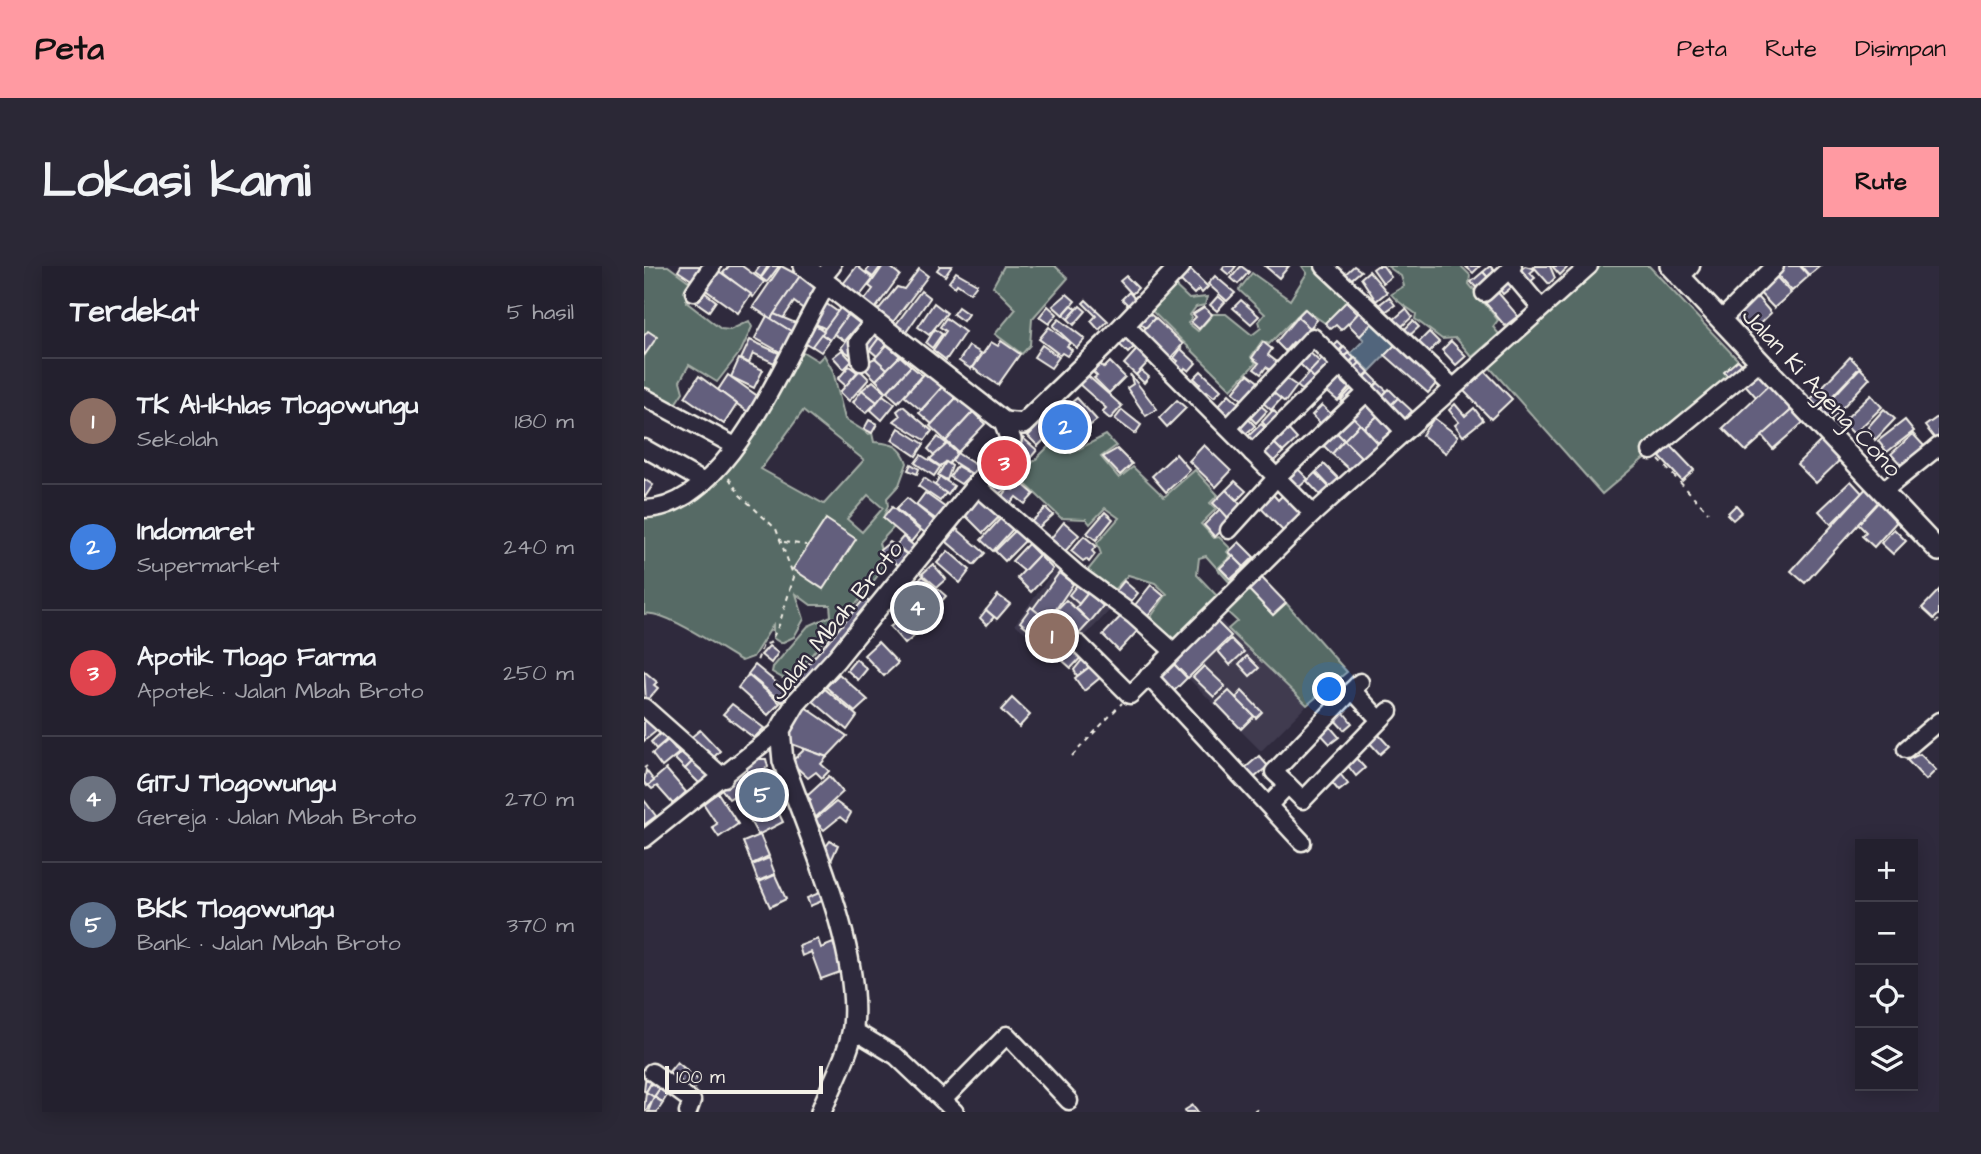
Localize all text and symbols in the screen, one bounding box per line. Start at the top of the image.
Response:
text: Peta [35,26,104,72]
text: Peta [1677,32,1727,66]
text: Rute [1765,32,1817,66]
text: Disimpan [1855,32,1946,66]
button: Rute [1823,147,1939,217]
text: Lokasi kami [42,148,311,216]
text: Terdekat [70,291,199,333]
text: 5 hasil [507,296,574,328]
street label: Jalan Ki Ageng Cono [1733,300,1909,486]
text: TK Al-Ikhlas Tlogowungu [137,387,419,423]
pin: 2 [1042,401,1088,453]
text: 1 [92,405,94,437]
text: 180 m [515,405,574,437]
text: Sekolah [137,423,218,455]
pin: 3 [981,437,1027,489]
text: Indomaret [137,513,254,549]
text: 2 [86,531,100,563]
text: 240 m [504,531,574,563]
street label: Jalan Mbah Broto [762,533,912,708]
text: Supermarket [137,549,280,581]
pin: 4 [894,582,940,634]
pin: 1 [1029,610,1075,662]
text: Apotik Tlogo Farma [137,639,376,675]
text: 3 [87,657,99,689]
text: 250 m [503,657,574,689]
your location [1312,672,1346,706]
text: Apotek · Jalan Mbah Broto [137,675,423,707]
text: GITJ Tlogowungu [137,765,336,801]
pin: 5 [739,769,785,821]
text: 4 [85,783,101,815]
text: 270 m [505,783,574,815]
text: Gereja · Jalan Mbah Broto [137,801,416,833]
map controls [1855,839,1918,1091]
button: + [1855,839,1918,902]
text: BKK Tlogowungu [137,891,334,927]
button: − [1855,902,1918,965]
text: 5 [85,909,101,941]
text: 370 m [507,909,574,941]
text: Bank · Jalan Mbah Broto [137,927,401,959]
button: locate [1855,965,1918,1028]
button: layers [1855,1028,1918,1091]
scale bar [665,1063,822,1095]
text: 100 m [676,1064,725,1091]

